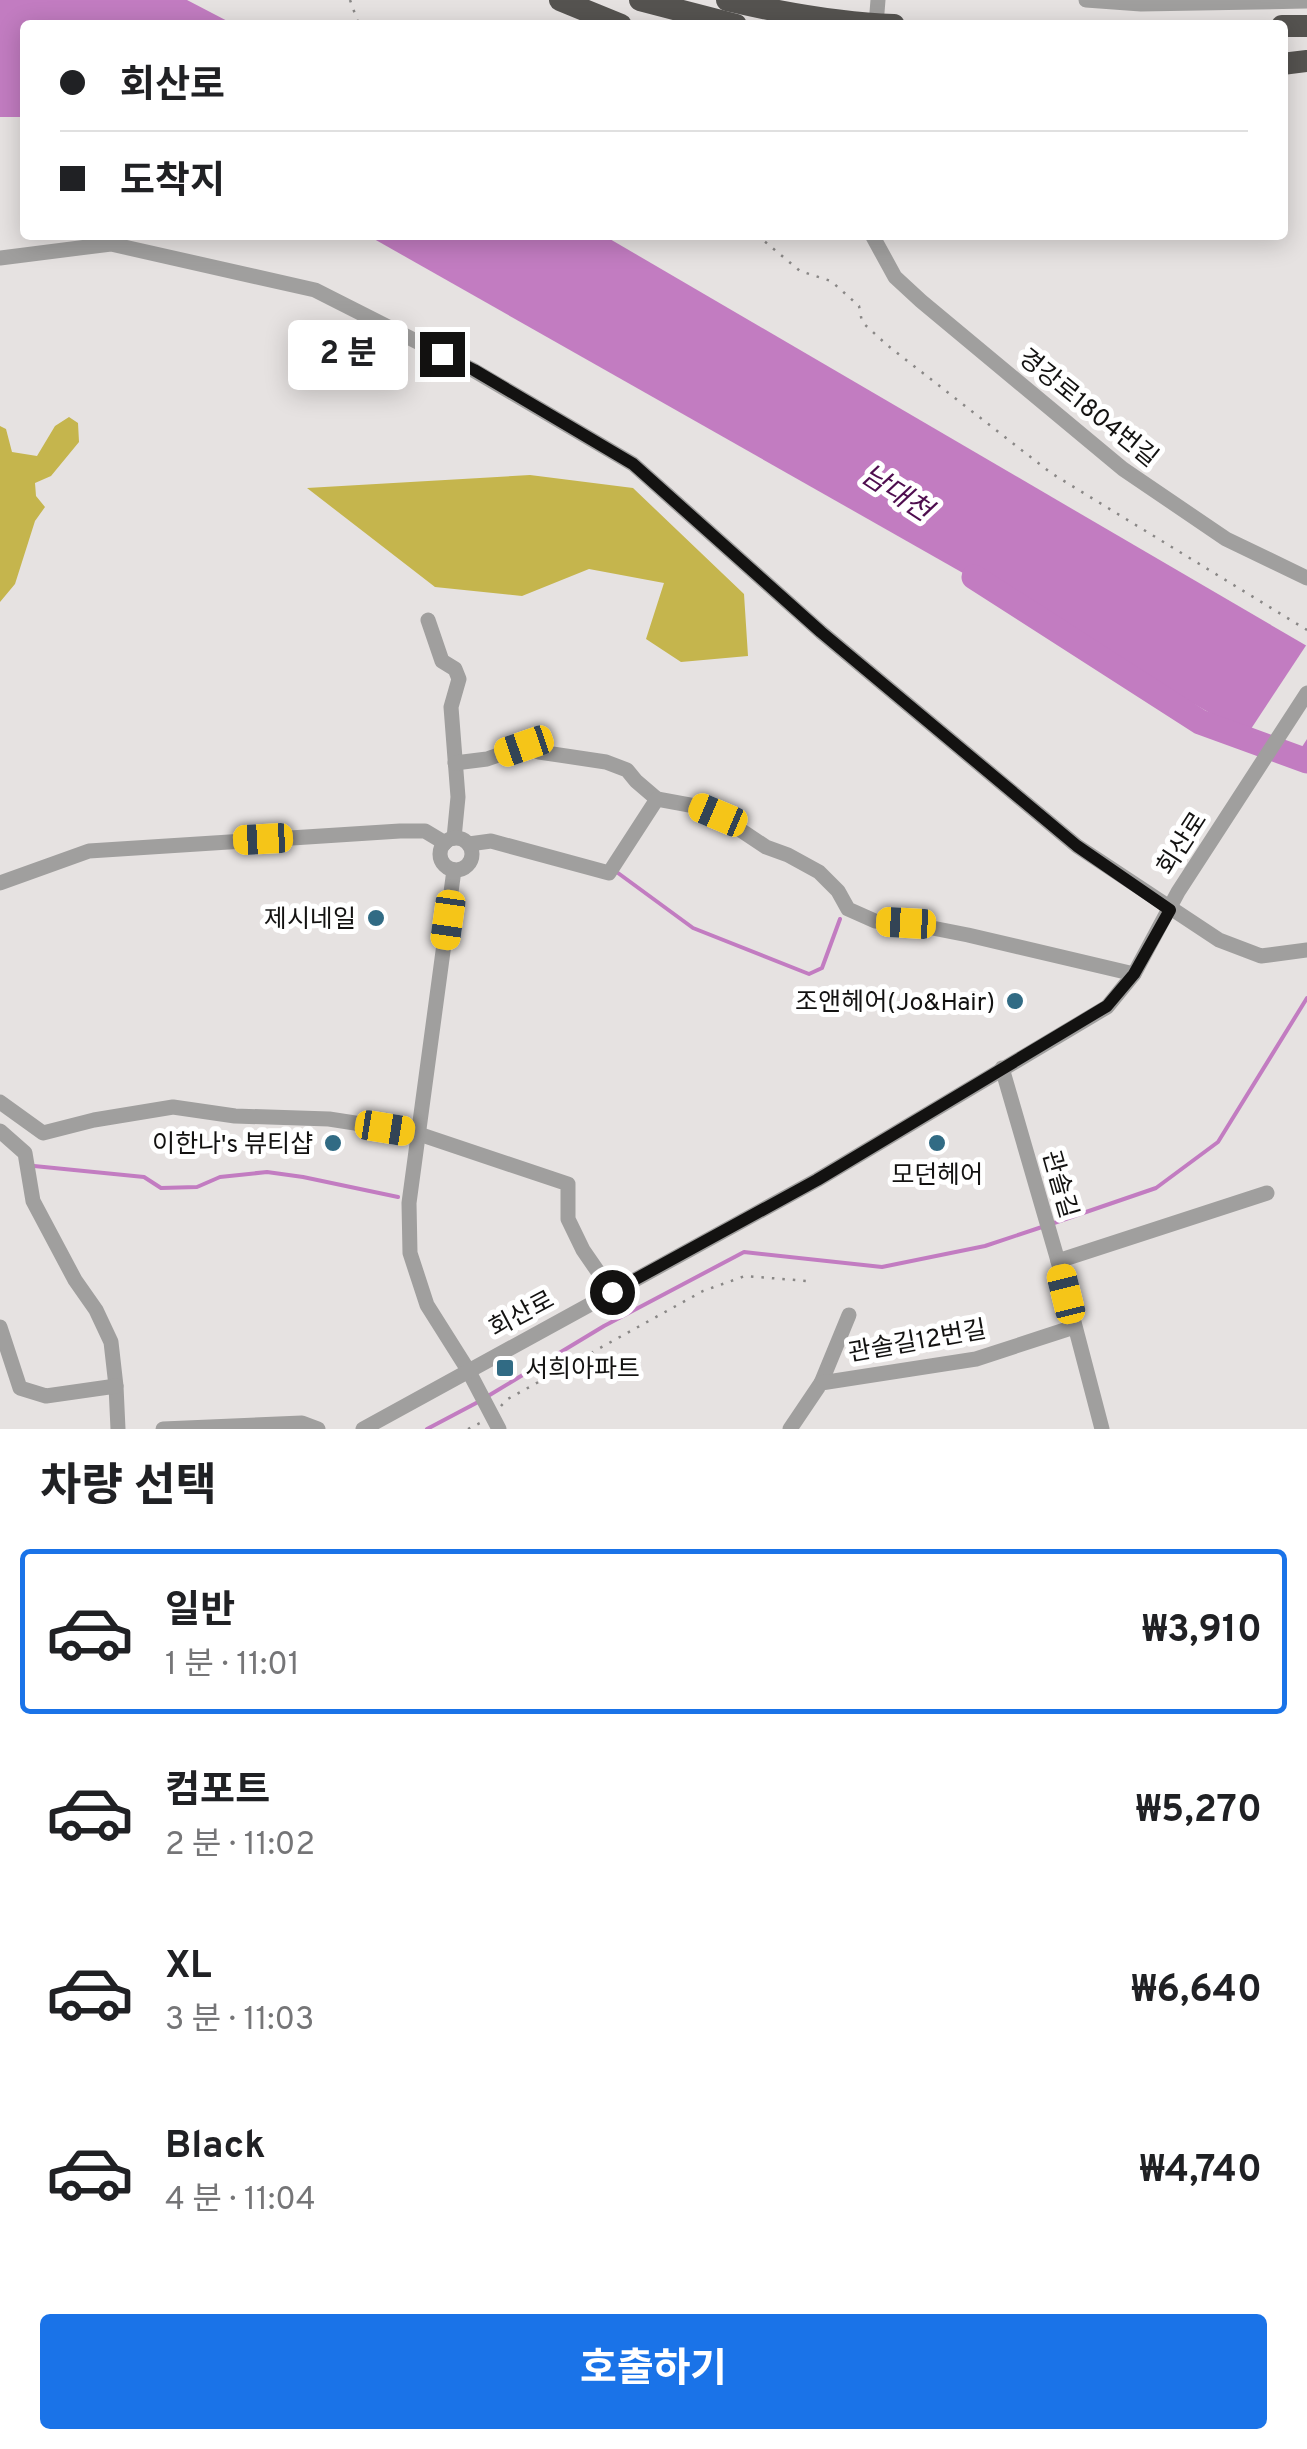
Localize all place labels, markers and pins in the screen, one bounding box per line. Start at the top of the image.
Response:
place label: 제시네일 [264,905,356,937]
marker: 제시네일 [365,907,387,929]
place label: 조앤헤어(Jo&Hair) [795,988,995,1020]
marker: 조앤헤어(Jo&Hair) [1004,990,1026,1012]
place label: 이한나's 뷰티샵 [152,1130,313,1162]
marker: 이한나's 뷰티샵 [322,1132,344,1154]
marker: 모던헤어 [926,1132,948,1154]
place label: 모던헤어 [891,1161,983,1193]
place label: 서희아파트 [525,1355,640,1387]
marker: 서희아파트 [494,1357,516,1379]

